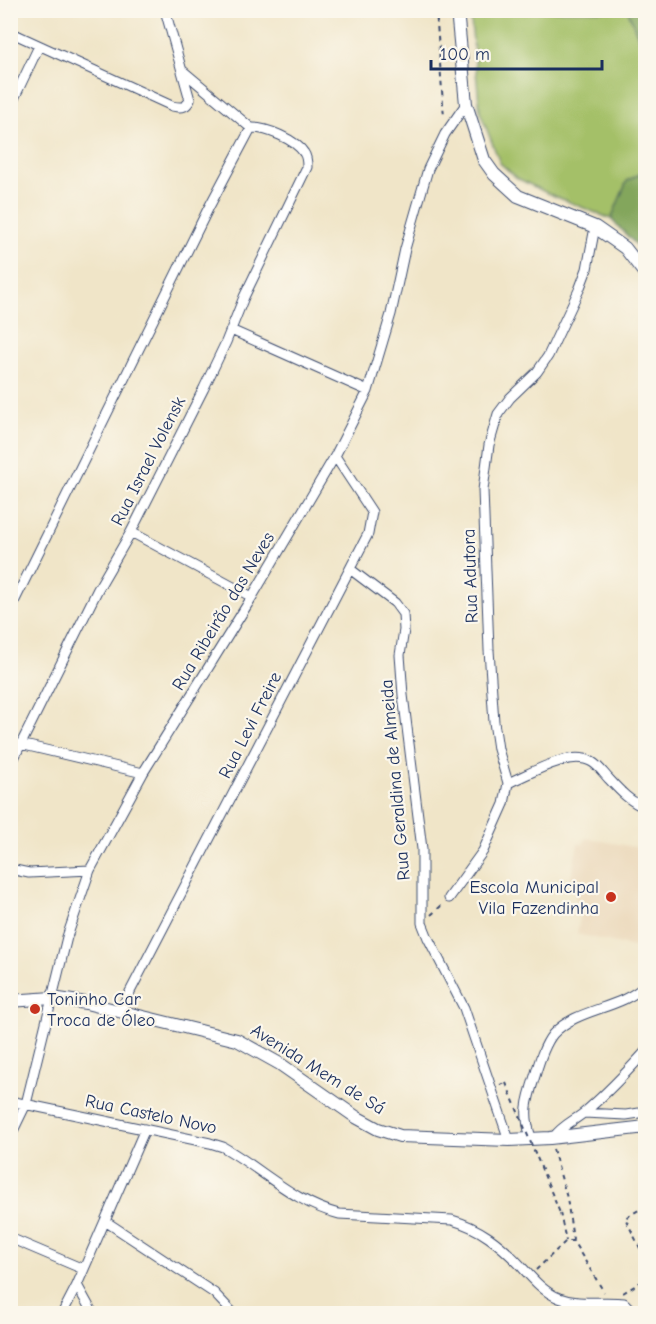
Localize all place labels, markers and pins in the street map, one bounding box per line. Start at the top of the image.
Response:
place label: Escola Municipal Vila Fazendinha [469,877,599,919]
marker: Escola Municipal Vila Fazendinha [604,890,618,904]
place label: Toninho Car Troca de Óleo [47,989,155,1031]
marker: Toninho Car Troca de Óleo [28,1002,42,1016]

